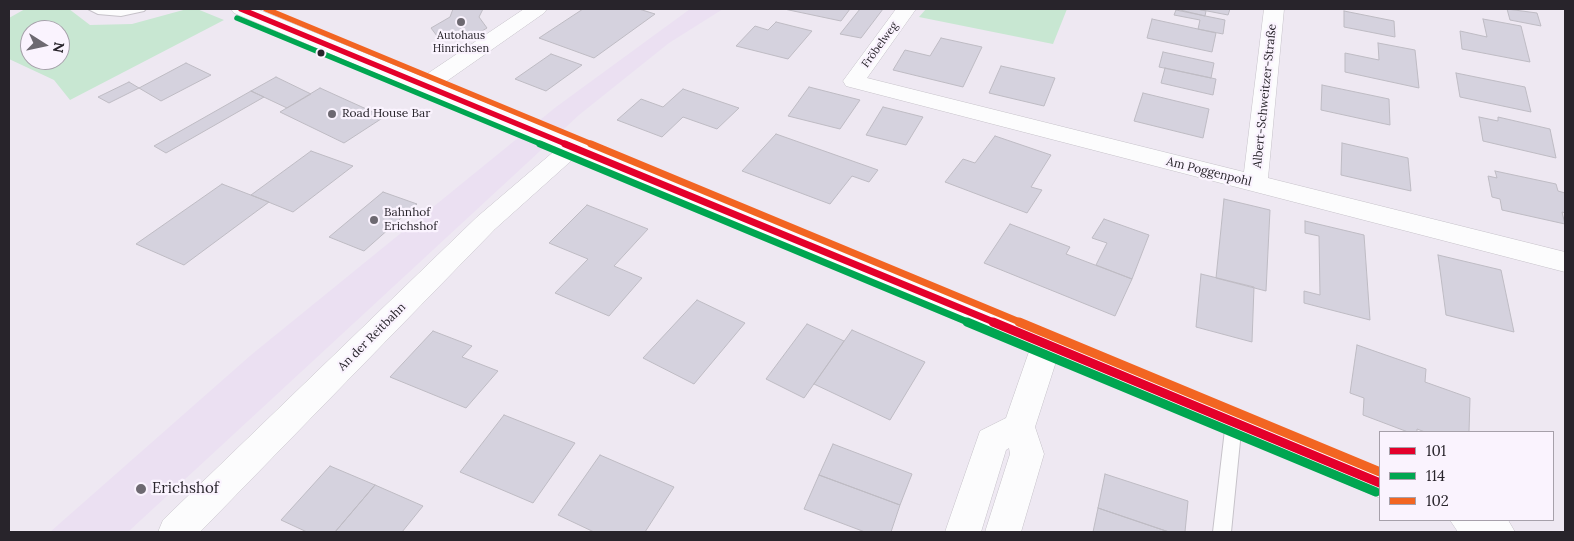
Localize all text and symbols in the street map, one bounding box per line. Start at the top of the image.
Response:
marker: Autohaus Hinrichsen [455,16,467,28]
north arrow [20,20,70,70]
street label: Fröbelweg [859,20,901,70]
street label: Albert-Schweitzer-Straße [1250,23,1280,169]
place label: Autohaus Hinrichsen [433,29,489,55]
text: N [49,41,69,54]
unlabelled marker [316,48,326,58]
place label: Road House Bar [342,107,430,121]
marker: Road House Bar [326,108,338,120]
street label: Am Poggenpohl [1165,154,1253,190]
place label: Bahnhof Erichshof [384,206,437,234]
marker: Bahnhof Erichshof [368,214,380,226]
street label: An der Reitbahn [335,300,409,374]
legend [1379,431,1554,521]
text: 101 [1426,441,1446,460]
text: 114 [1426,466,1445,485]
place label: Erichshof [152,480,219,498]
marker: Erichshof [134,482,148,496]
text: 102 [1426,491,1449,510]

